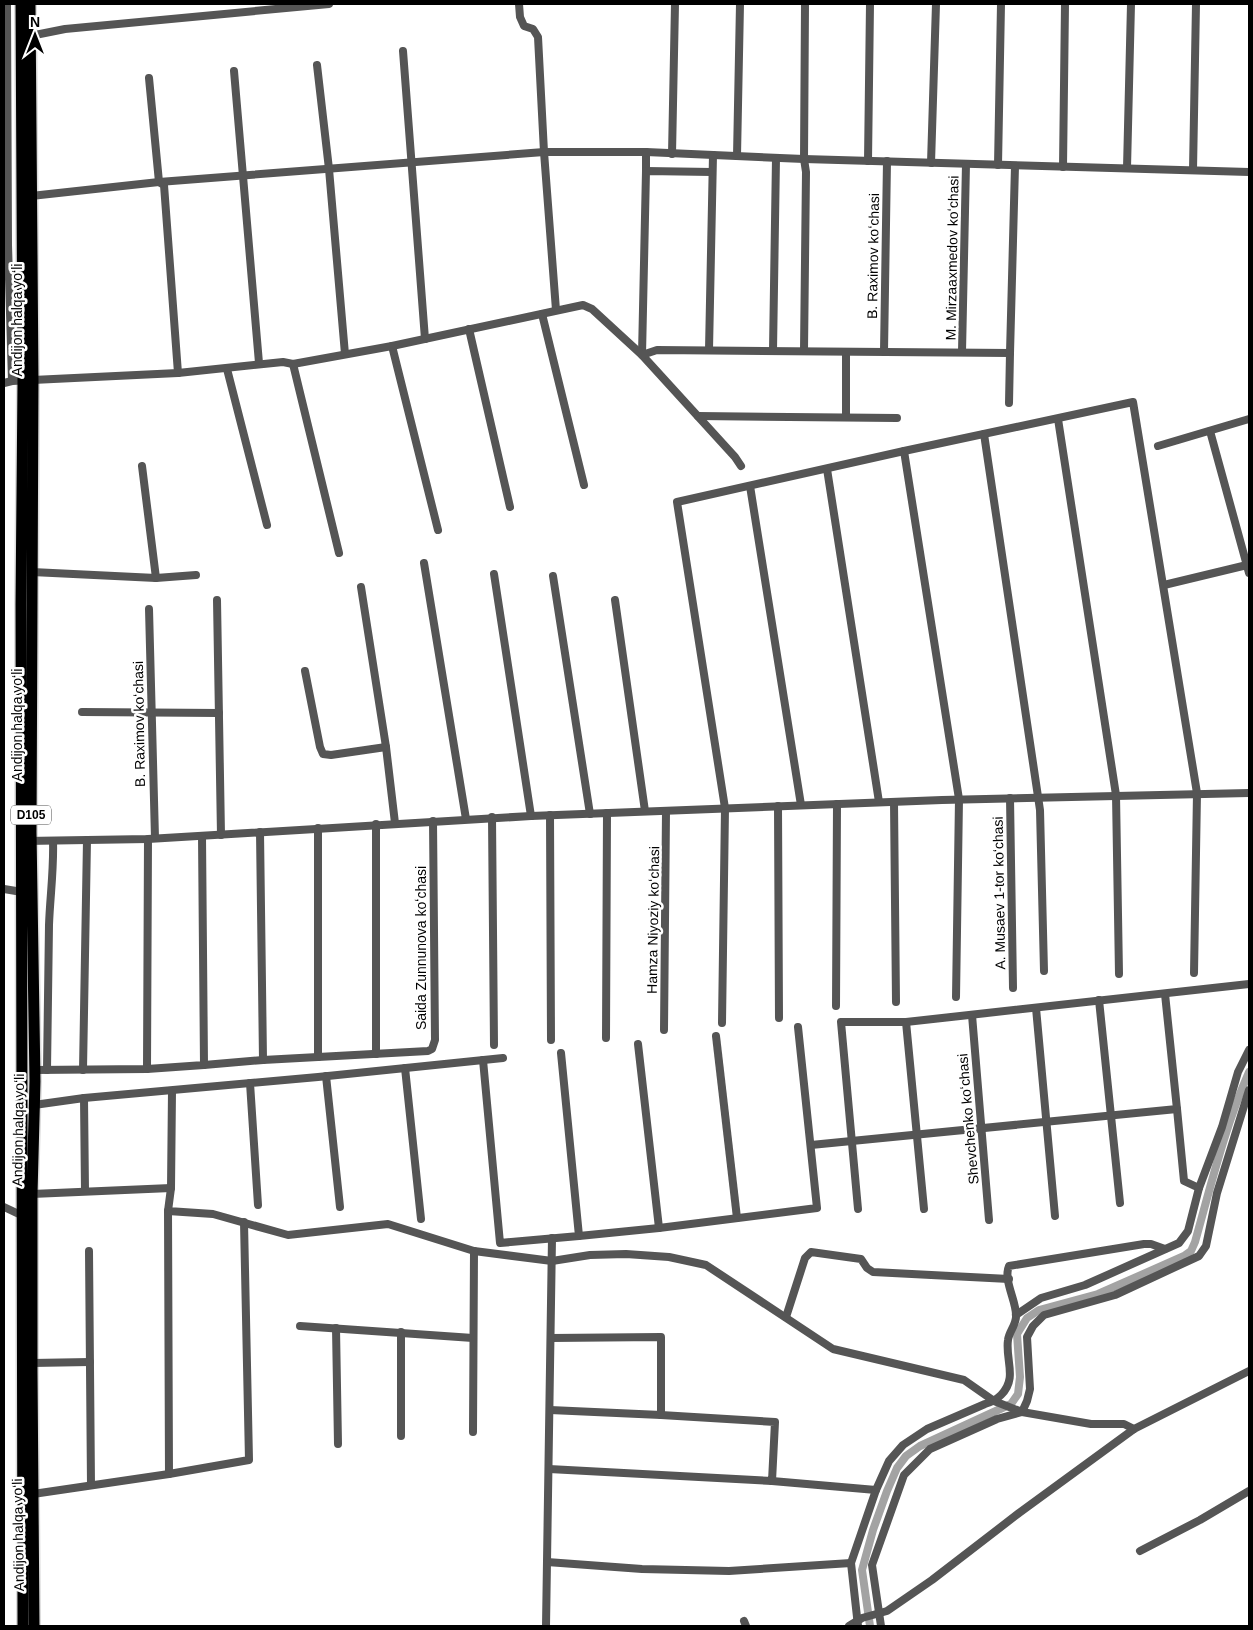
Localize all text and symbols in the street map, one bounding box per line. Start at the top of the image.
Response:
north arrow [10,10,60,60]
text: N [30,14,40,30]
street label: M. Mirzaaxmedov koʻchasi [943,175,961,341]
street label: B. Raximov koʻchasi [864,193,882,319]
street label: Andijon halqa yo‘li [9,264,25,376]
street label: B. Raximov koʻchasi [130,661,148,787]
street label: Andijon halqa yo‘li [9,669,25,781]
road number: D105 [11,806,51,824]
street label: A. Musaev 1-tor koʻchasi [990,816,1008,970]
street label: Hamza Niyoziy koʻchasi [644,846,662,994]
street label: Saida Zunnunova koʻchasi [413,866,429,1030]
street label: Shevchenko koʻchasi [954,1053,982,1185]
street label: Andijon halqa yo‘li [9,1073,27,1187]
street label: Andijon halqa yo‘li [9,1478,27,1592]

